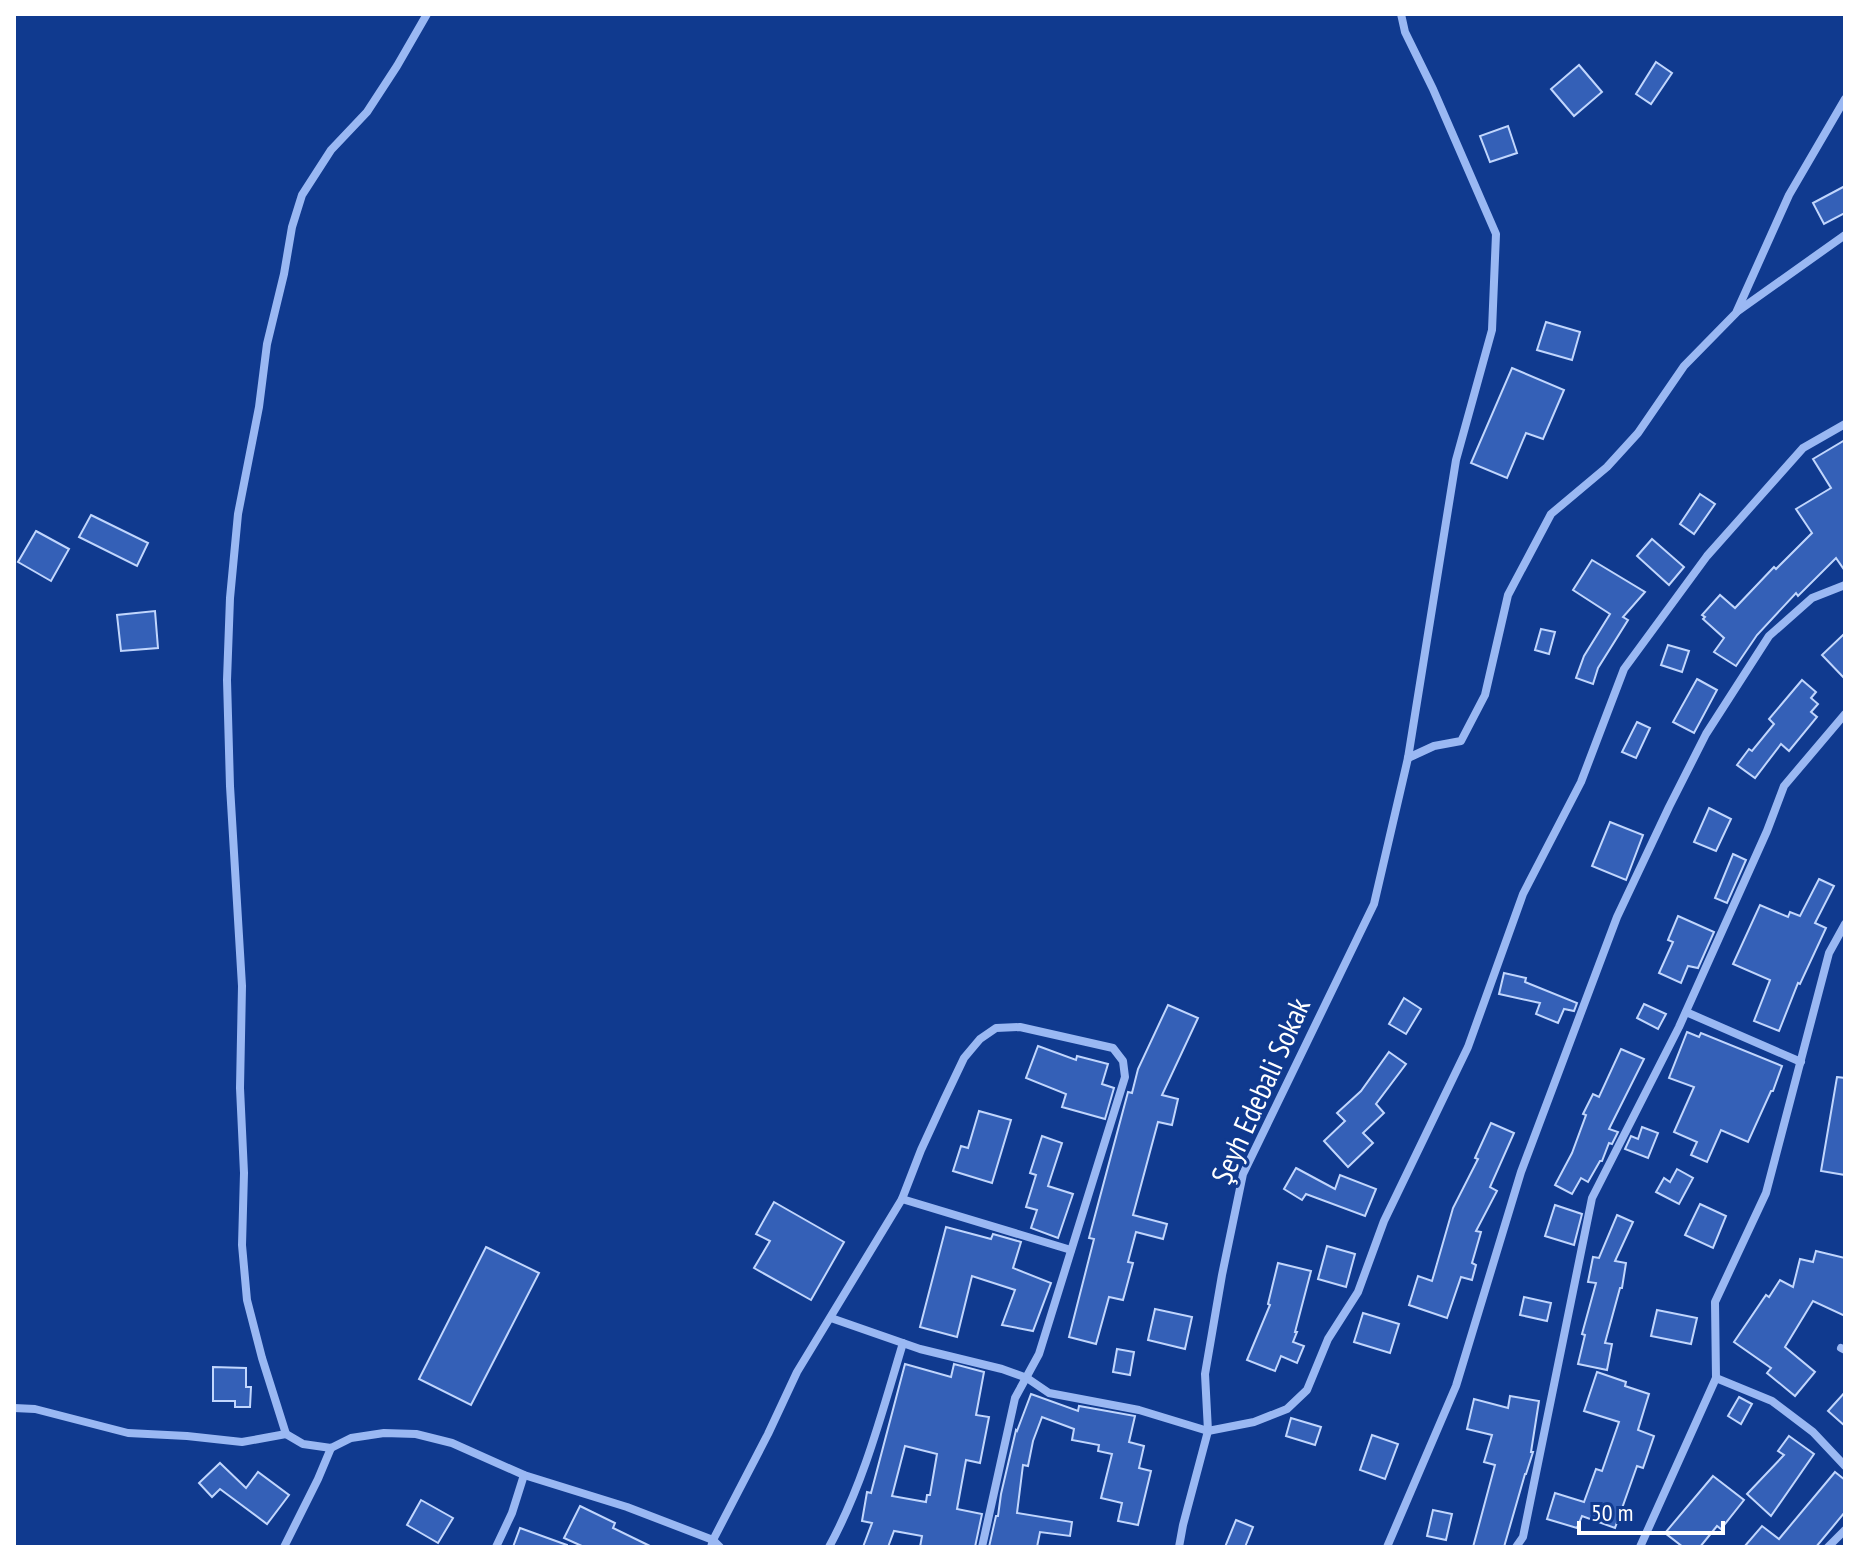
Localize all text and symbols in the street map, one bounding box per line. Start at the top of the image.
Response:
street label: Şeyh Edebali Sokak [1201,991,1318,1190]
scale bar [1579,1485,1723,1535]
text: 50 m [1591,1497,1633,1528]

